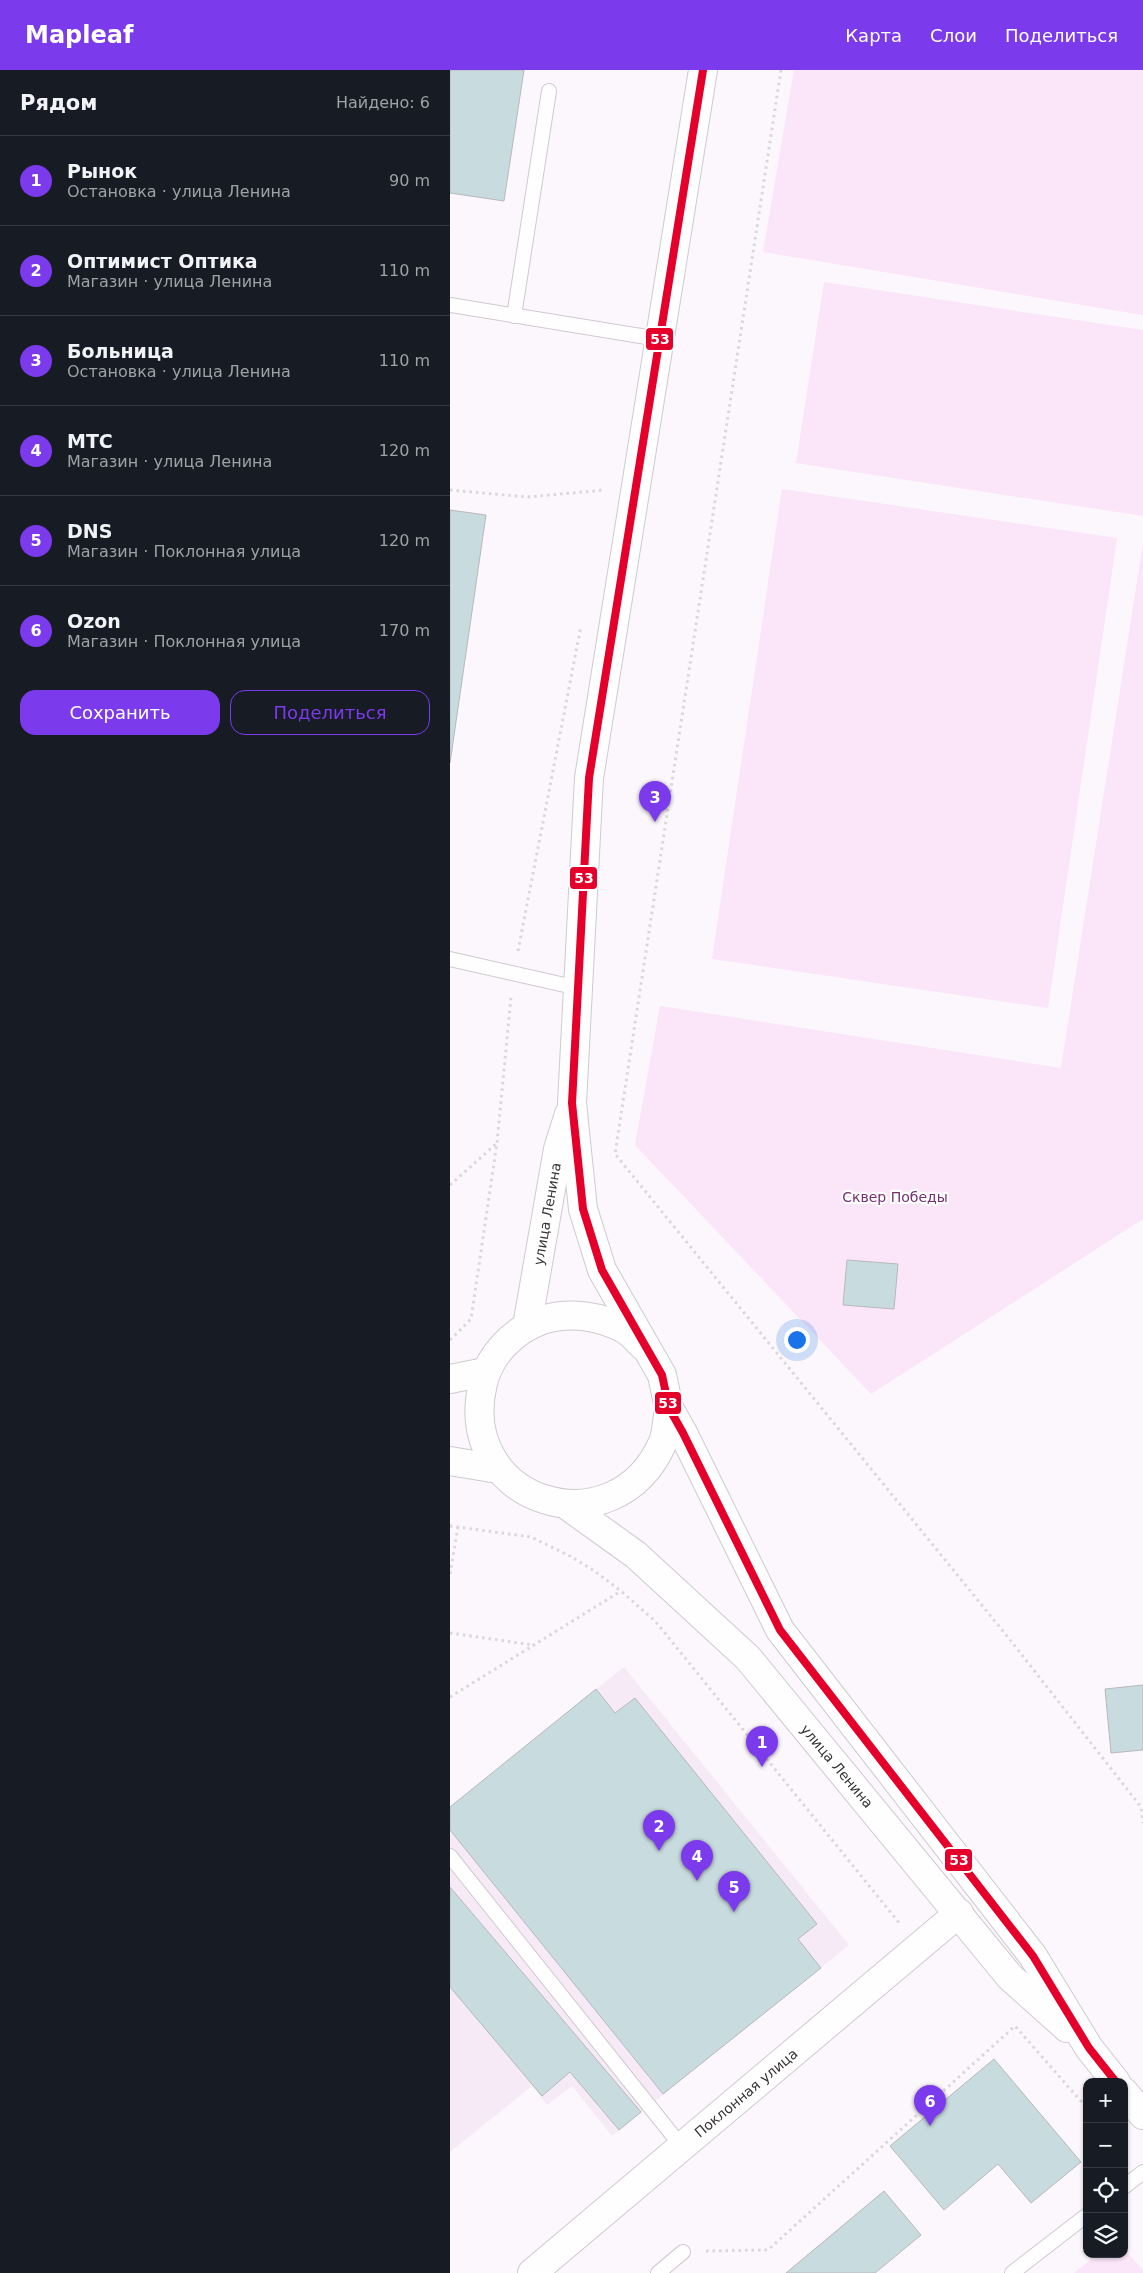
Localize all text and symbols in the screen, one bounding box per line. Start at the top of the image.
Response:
text: Mapleaf [25,21,133,49]
text: Карта [845,25,902,46]
text: Слои [930,25,977,46]
text: Поделиться [1005,25,1118,46]
text: Рядом [20,91,97,115]
text: Найдено: 6 [336,93,430,112]
text: Рынок [67,160,137,182]
text: 1 [30,171,42,190]
text: 90 m [389,171,430,190]
text: Остановка · улица Ленина [67,182,291,201]
text: Оптимист Оптика [67,250,258,272]
text: 2 [30,261,42,280]
text: 110 m [379,261,430,280]
text: Магазин · улица Ленина [67,272,272,291]
line badge: 53 [645,327,674,351]
text: 53 [650,331,670,347]
text: Больница [67,340,174,362]
text: 3 [30,351,42,370]
text: 110 m [379,351,430,370]
text: Остановка · улица Ленина [67,362,291,381]
text: МТС [67,430,113,452]
text: 4 [30,441,42,460]
text: 120 m [379,441,430,460]
text: Магазин · улица Ленина [67,452,272,471]
text: DNS [67,520,112,542]
text: 5 [30,531,42,550]
text: 120 m [379,531,430,550]
text: Магазин · Поклонная улица [67,542,301,561]
text: Ozon [67,610,121,632]
text: 6 [30,621,42,640]
text: 170 m [379,621,430,640]
text: Магазин · Поклонная улица [67,632,301,651]
button: Сохранить [20,690,220,735]
button: Поделиться [230,690,430,735]
pin: 3 [639,781,671,822]
line badge: 53 [569,866,598,890]
text: 53 [574,870,594,886]
street label: улица Ленина [530,1161,564,1267]
park label: Сквер Победы [842,1189,948,1205]
your location [784,1327,810,1353]
line badge: 53 [654,1391,682,1415]
text: 53 [658,1395,678,1411]
street label: улица Ленина [797,1721,877,1811]
pin: 1 [746,1726,778,1767]
pin: 2 [643,1810,675,1851]
pin: 4 [681,1840,713,1881]
line badge: 53 [944,1848,973,1872]
text: 53 [949,1852,969,1868]
pin: 5 [718,1871,750,1912]
street label: Поклонная улица [691,2045,801,2141]
map controls [1083,2078,1128,2258]
button: + [1083,2078,1128,2123]
pin: 6 [914,2085,946,2126]
button: − [1083,2123,1128,2168]
button: locate [1083,2168,1128,2213]
button: layers [1083,2213,1128,2258]

